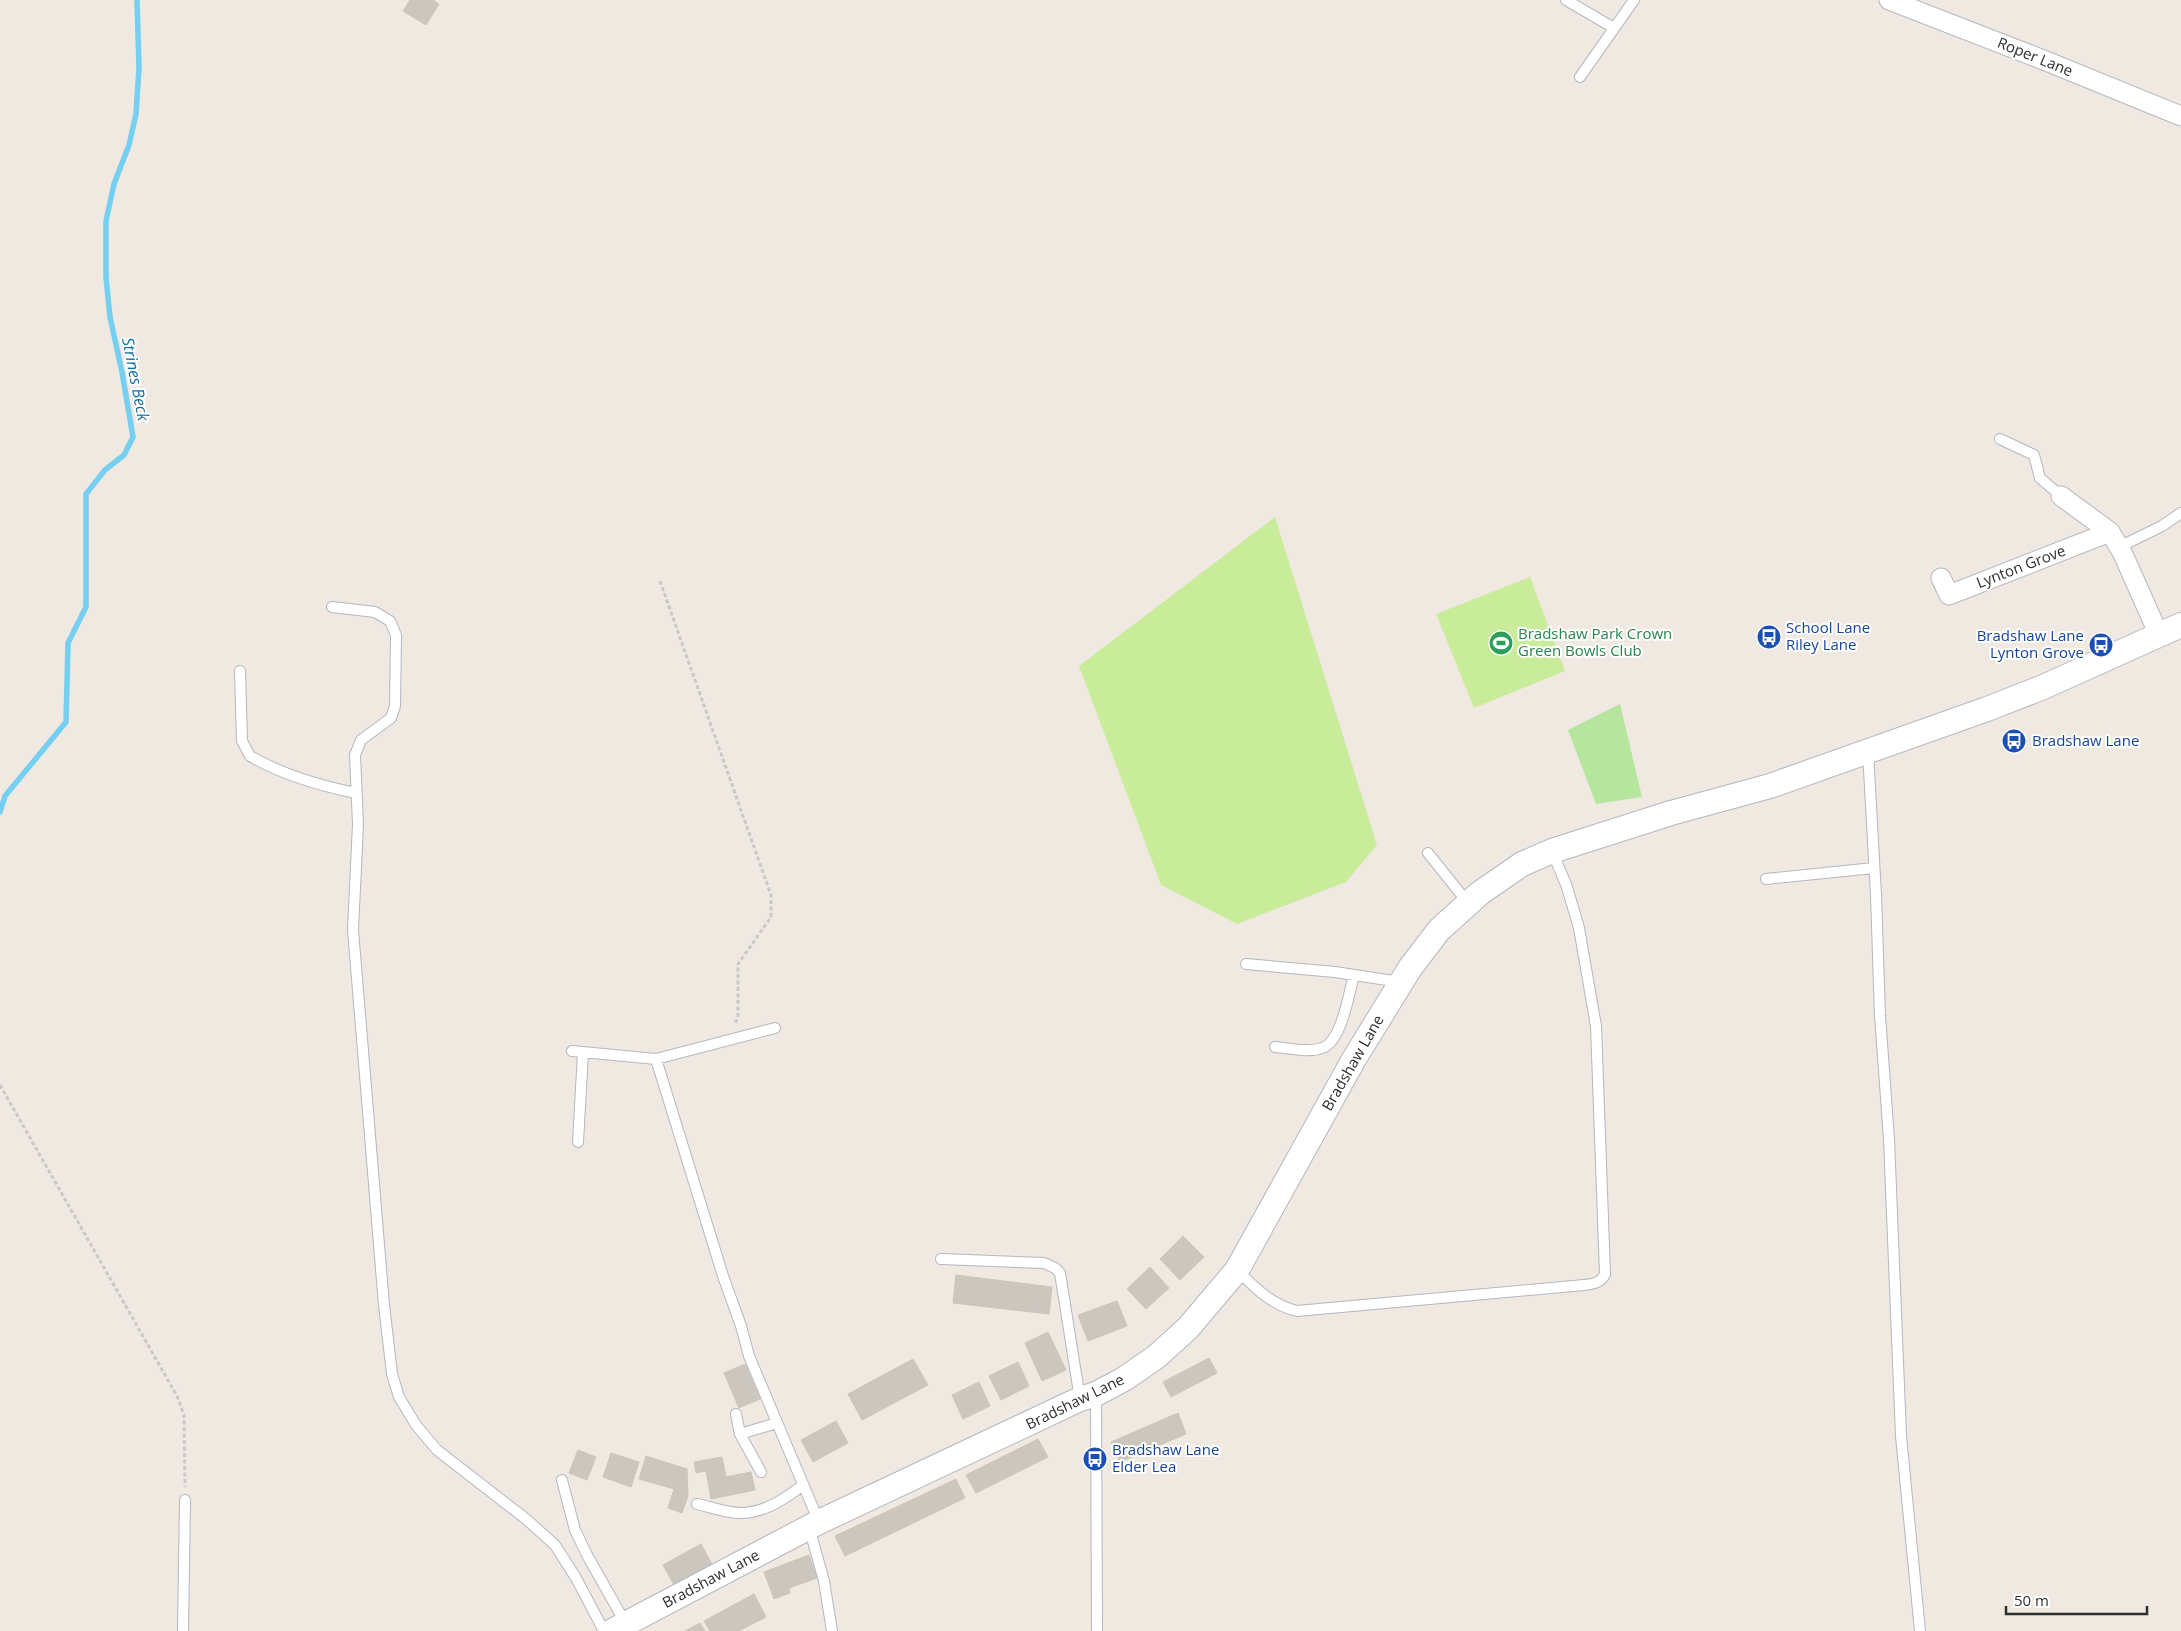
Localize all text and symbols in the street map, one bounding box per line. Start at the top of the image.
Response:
street label: Roper Lane [1995,32,2076,80]
water label: Strines Beck [117,335,155,424]
street label: Lynton Grove [1973,540,2068,592]
place label: School Lane Riley Lane [1786,617,1870,654]
place label: Bradshaw Park Crown Green Bowls Club [1518,623,1672,660]
bus stop icon: School Lane Riley Lane [1756,624,1782,650]
place label: Bradshaw Lane Lynton Grove [1977,625,2084,662]
sports icon: Bradshaw Park Crown Green Bowls Club [1488,630,1514,656]
bus stop icon: Bradshaw Lane Lynton Grove [2088,632,2114,658]
bus stop icon: Bradshaw Lane [2001,728,2027,754]
place label: Bradshaw Lane [2032,730,2139,750]
street label: Bradshaw Lane [1317,1011,1388,1114]
street label: Bradshaw Lane [1022,1369,1127,1434]
place label: Bradshaw Lane Elder Lea [1112,1439,1219,1476]
bus stop icon: Bradshaw Lane Elder Lea [1082,1446,1108,1472]
street label: Bradshaw Lane [658,1544,763,1612]
scale bar [2006,1584,2147,1616]
text: 50 m [2014,1590,2049,1610]

